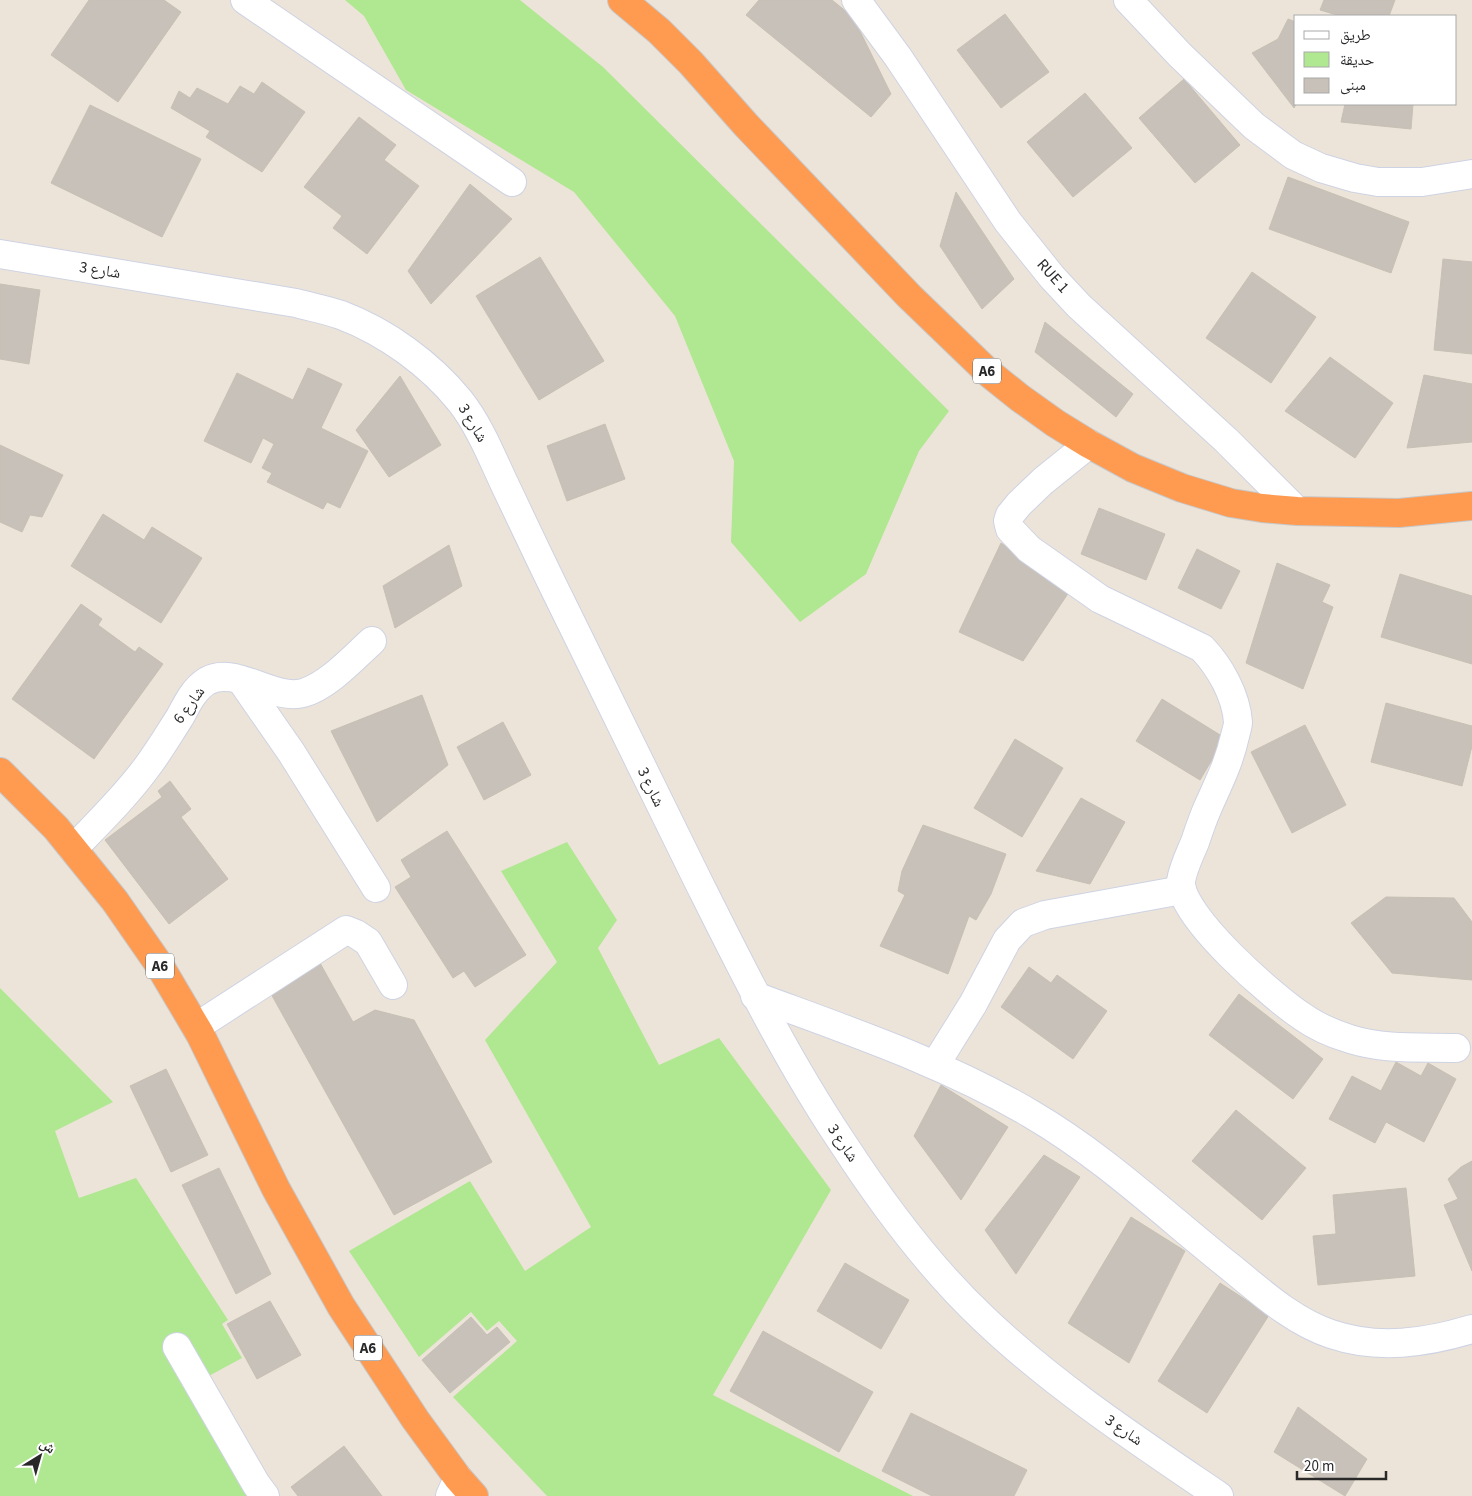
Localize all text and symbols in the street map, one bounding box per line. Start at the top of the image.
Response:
legend [1294,15,1457,105]
text: طريق [1340,25,1371,46]
text: حديقة [1340,50,1375,71]
text: مبنى [1340,75,1366,96]
street label: RUE 1 [1032,254,1074,298]
street label: شارع 3 [78,256,122,284]
road number: A6 [973,358,1001,384]
street label: شارع 3 [453,400,493,446]
street label: شارع 6 [168,682,210,728]
street label: شارع 3 [632,763,670,811]
road number: A6 [146,954,174,978]
street label: شارع 3 [822,1120,864,1166]
road number: A6 [354,1336,382,1360]
street label: شارع 3 [1101,1409,1147,1451]
north arrow [15,1431,65,1481]
text: ش [35,1434,59,1459]
scale bar [1297,1448,1386,1480]
text: 20 m [1304,1456,1334,1477]

